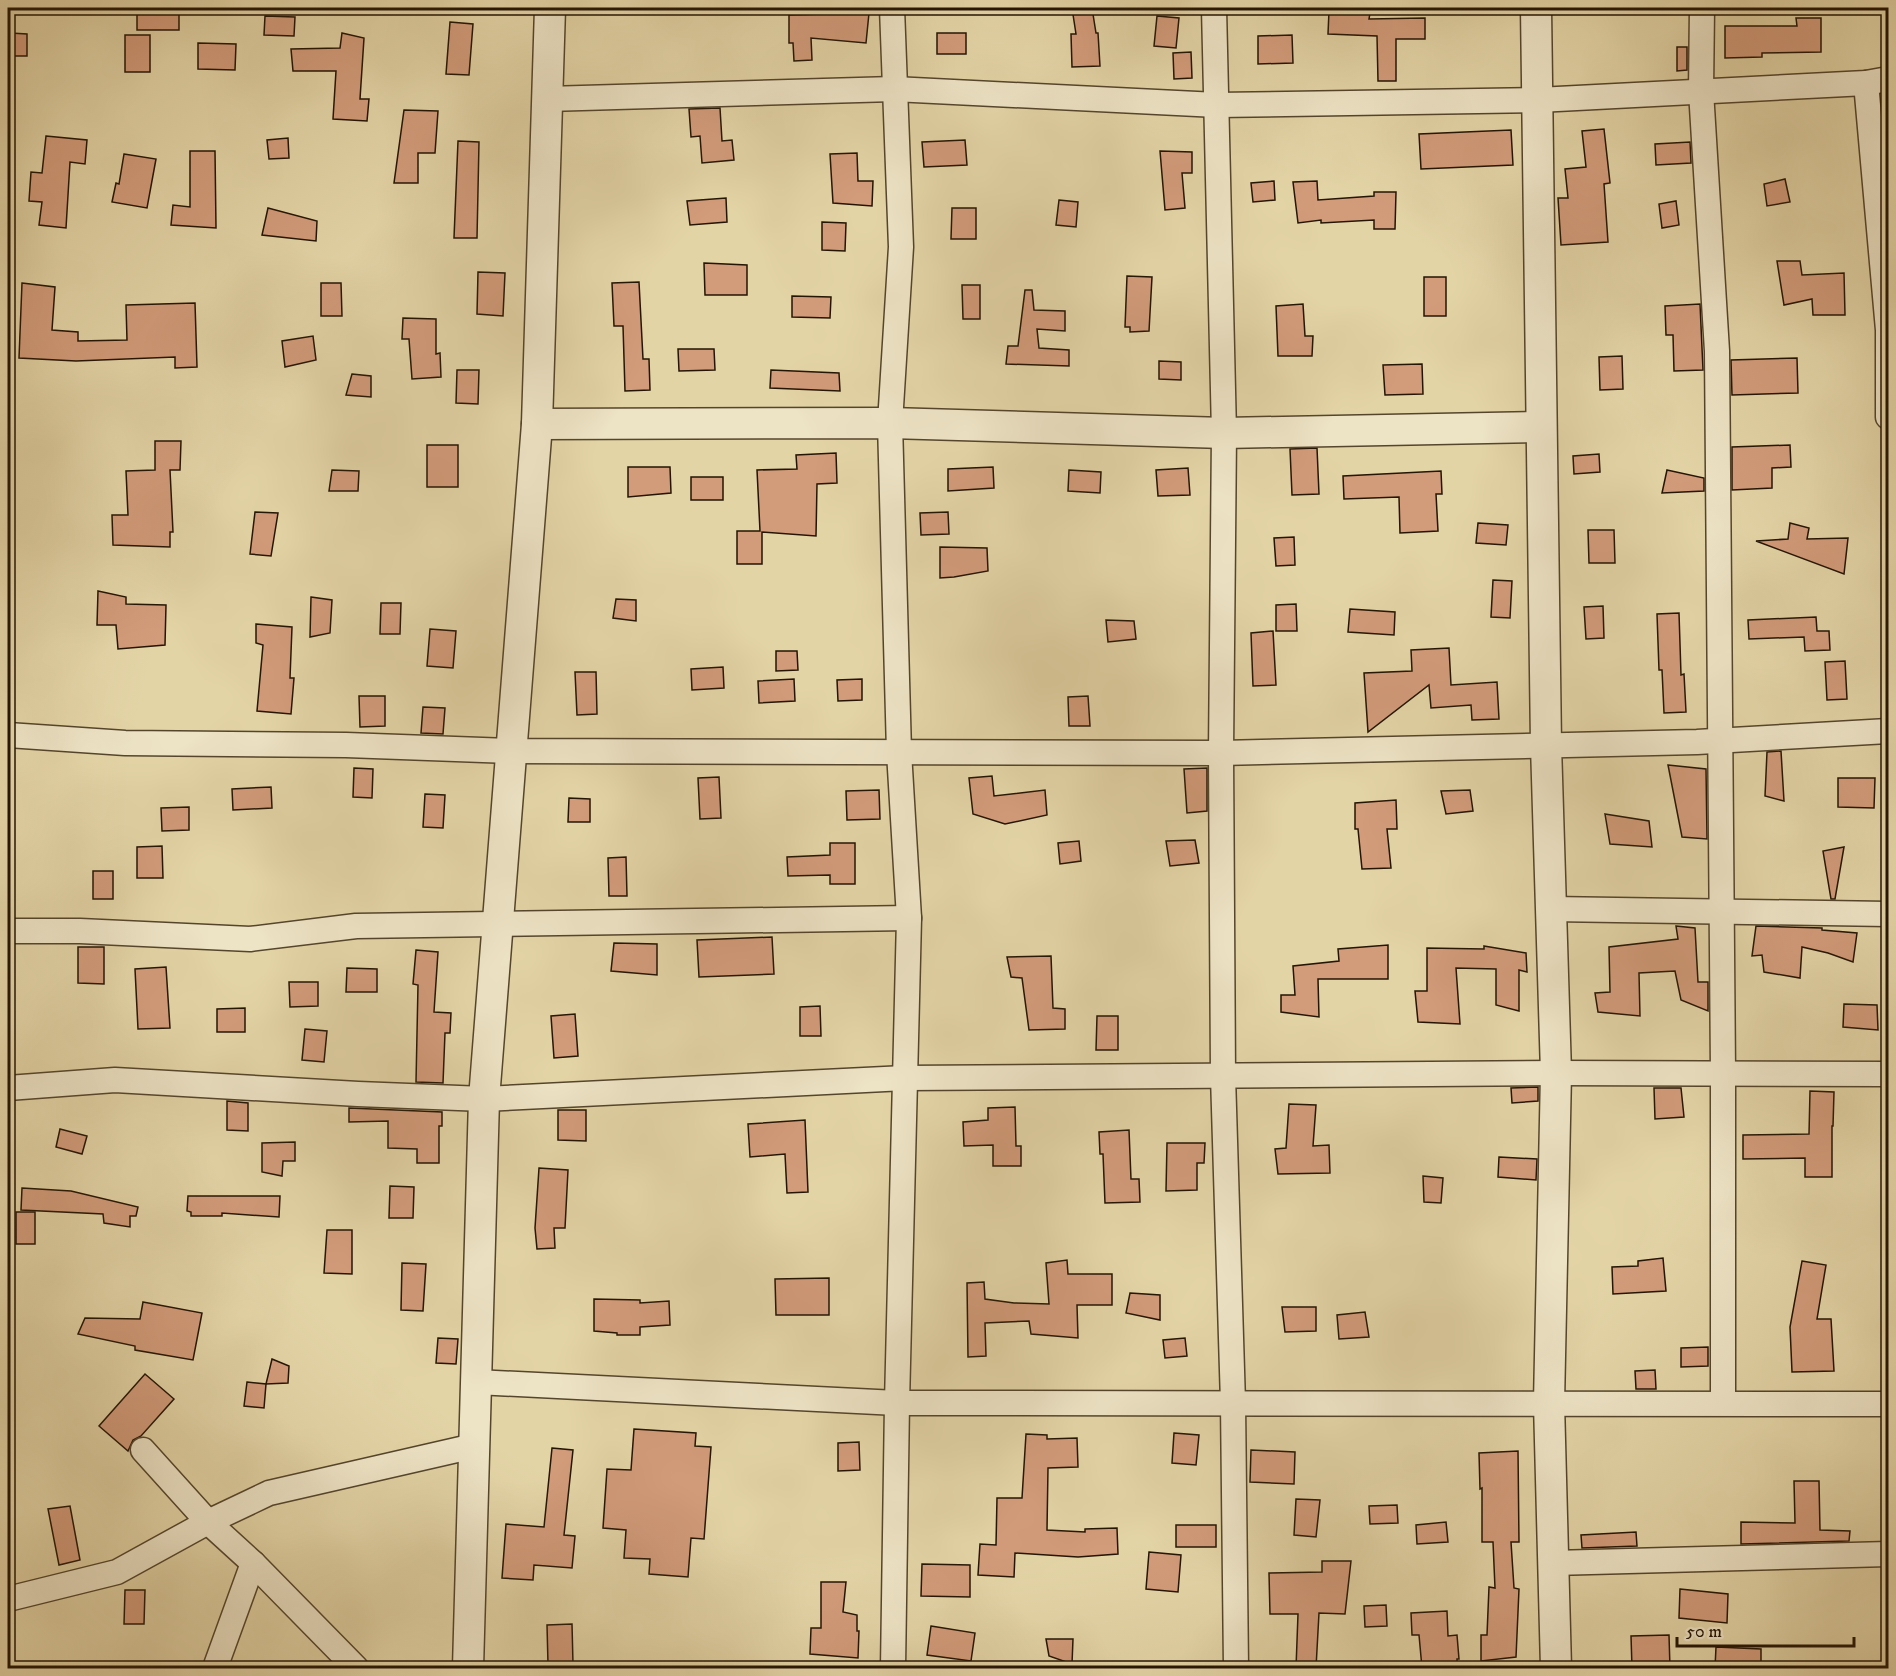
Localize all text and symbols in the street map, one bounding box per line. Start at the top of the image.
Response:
scale bar [1677,1610,1854,1648]
text: 50 m [1686,1621,1722,1643]

